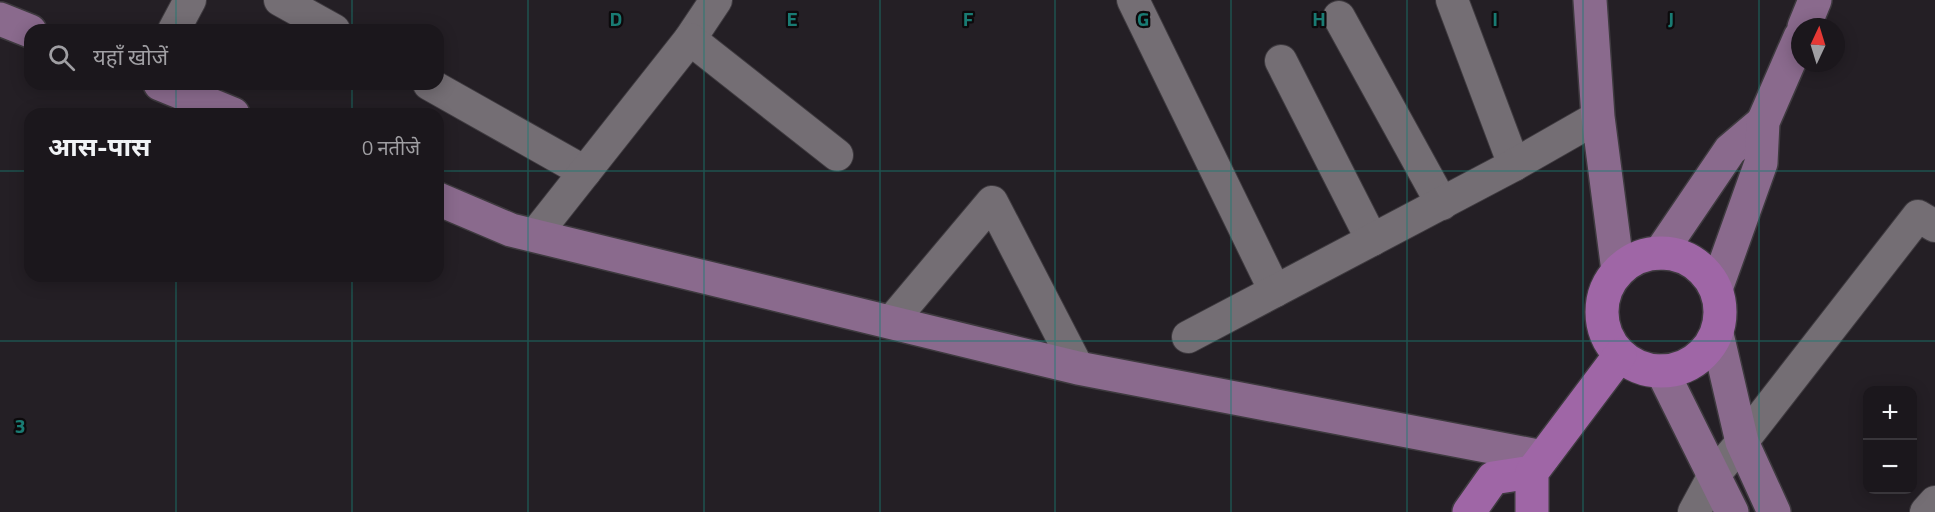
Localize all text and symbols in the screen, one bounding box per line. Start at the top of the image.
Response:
text: D [610,3,622,34]
text: E [786,3,798,34]
text: F [963,3,974,34]
text: G [1137,3,1149,34]
text: H [1312,3,1326,34]
text: I [1492,3,1498,34]
text: J [1668,3,1674,34]
north arrow [1791,18,1845,72]
search box [24,24,444,90]
text: यहाँ खोजें [93,40,168,74]
icon: search [45,41,78,74]
text: आस-पास [48,127,150,166]
text: 0 नतीजे [362,132,420,163]
map controls [1863,386,1917,494]
button: + [1863,386,1917,440]
text: 3 [14,410,26,441]
button: − [1863,440,1917,494]

